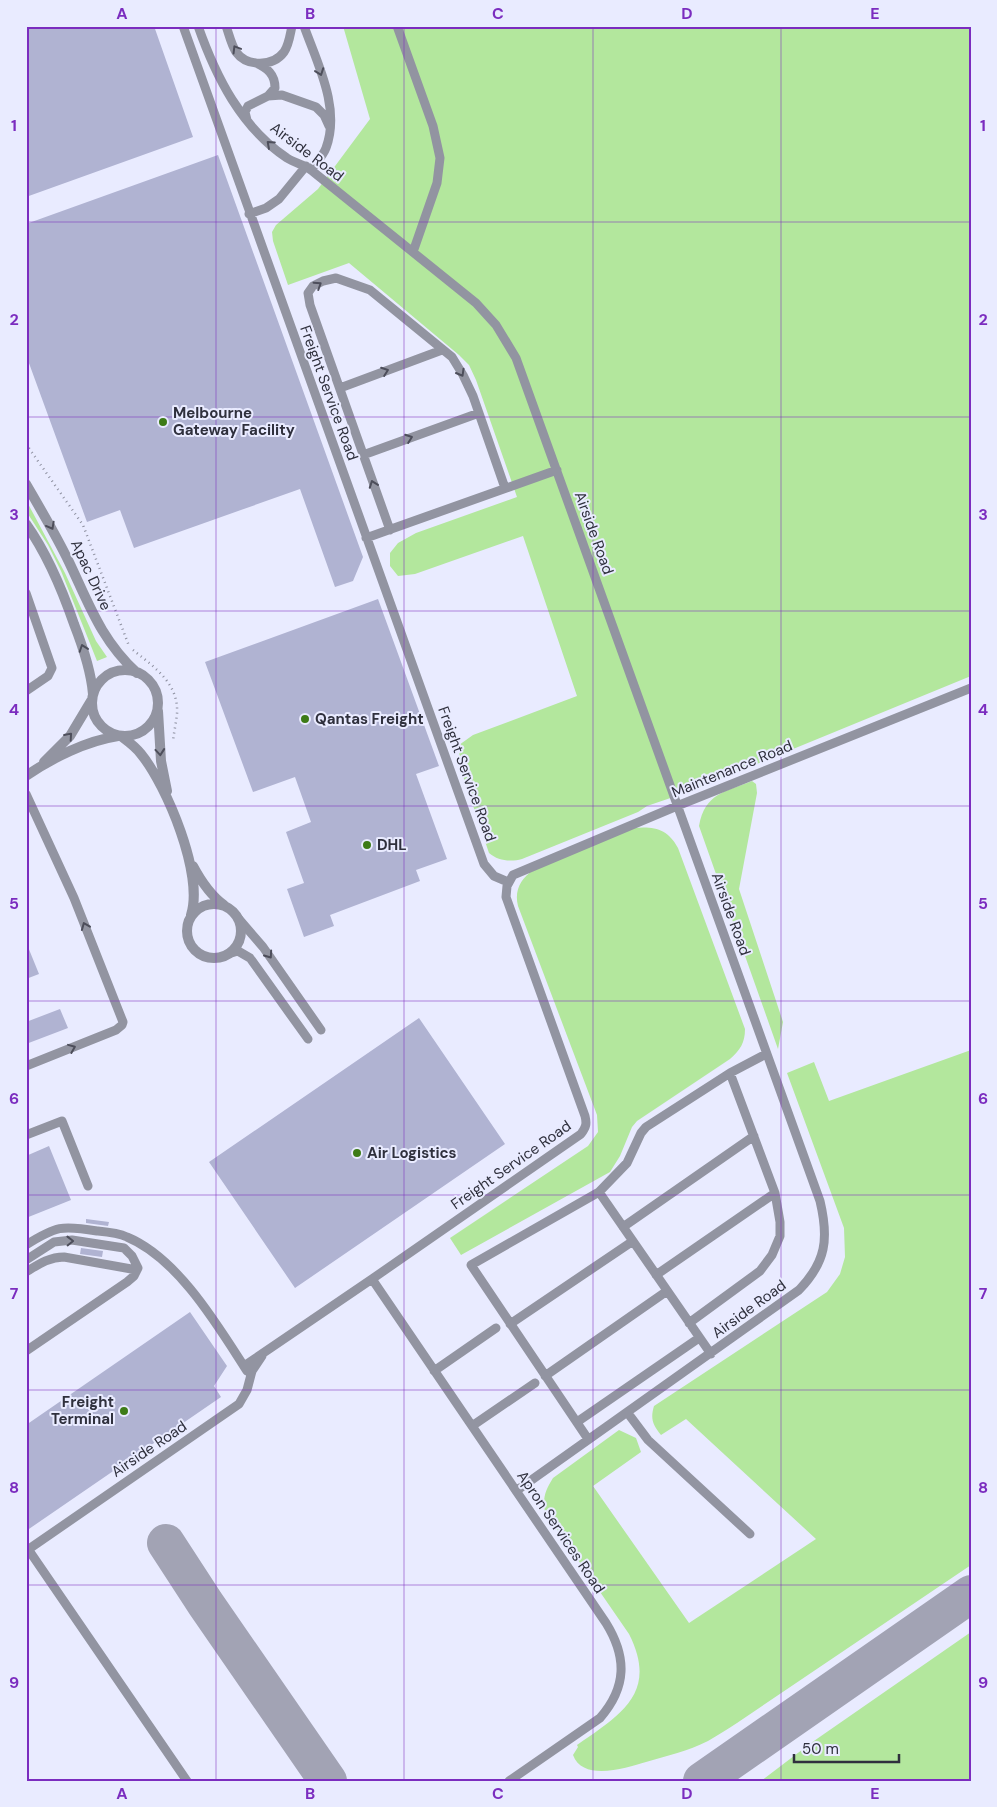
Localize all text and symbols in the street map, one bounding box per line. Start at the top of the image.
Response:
text: A [116,3,128,24]
text: B [305,3,315,24]
text: C [492,3,504,24]
text: D [681,3,693,24]
text: E [870,3,880,24]
one-way arrow [233,46,243,55]
one-way arrow [314,67,324,76]
text: 1 [11,115,17,136]
text: 1 [980,115,986,136]
street label: Airside Road [266,118,348,186]
one-way arrow [267,141,276,150]
one-way arrow [312,282,321,291]
text: 2 [9,309,19,330]
text: 2 [978,309,988,330]
street label: Freight Service Road [295,323,363,463]
one-way arrow [380,367,389,377]
one-way arrow [455,367,465,376]
place label: Melbourne Gateway Facility [173,403,295,440]
marker: Melbourne Gateway Facility [157,416,169,428]
one-way arrow [404,434,413,444]
one-way arrow [369,480,379,489]
street label: Airside Road [570,489,618,577]
text: 3 [9,504,19,525]
text: 3 [978,504,988,525]
one-way arrow [45,521,55,530]
street label: Apac Drive [66,537,116,613]
one-way arrow [79,644,89,653]
text: 4 [9,699,19,720]
text: 4 [978,699,988,720]
street label: Freight Service Road [433,704,501,844]
place label: Qantas Freight [315,709,424,729]
marker: Qantas Freight [299,713,311,725]
one-way arrow [63,732,72,741]
street label: Maintenance Road [669,736,795,802]
one-way arrow [154,749,165,757]
place label: DHL [377,835,407,855]
marker: DHL [361,839,373,851]
street label: Airside Road [707,870,755,958]
text: 5 [9,893,19,914]
text: 5 [978,893,988,914]
one-way arrow [81,922,92,931]
one-way arrow [263,949,272,959]
one-way arrow [67,1044,75,1054]
text: 6 [9,1088,19,1109]
text: 6 [978,1088,988,1109]
street label: Freight Service Road [447,1116,575,1214]
place label: Air Logistics [367,1143,457,1163]
marker: Air Logistics [351,1147,363,1159]
one-way arrow [66,1235,74,1246]
street label: Airside Road [708,1275,790,1343]
text: 7 [10,1283,19,1304]
text: 7 [979,1283,988,1304]
place label: Freight Terminal [51,1392,114,1429]
marker: Freight Terminal [118,1405,130,1417]
street label: Airside Road [107,1416,191,1482]
street label: Apron Services Road [512,1467,610,1597]
text: 8 [9,1477,19,1498]
text: 8 [978,1477,988,1498]
text: 9 [9,1672,19,1693]
text: 9 [978,1672,988,1693]
scale bar [794,1732,900,1764]
text: 50 m [802,1739,839,1759]
text: A [116,1783,128,1804]
text: B [305,1783,315,1804]
text: C [492,1783,504,1804]
text: D [681,1783,693,1804]
text: E [870,1783,880,1804]

